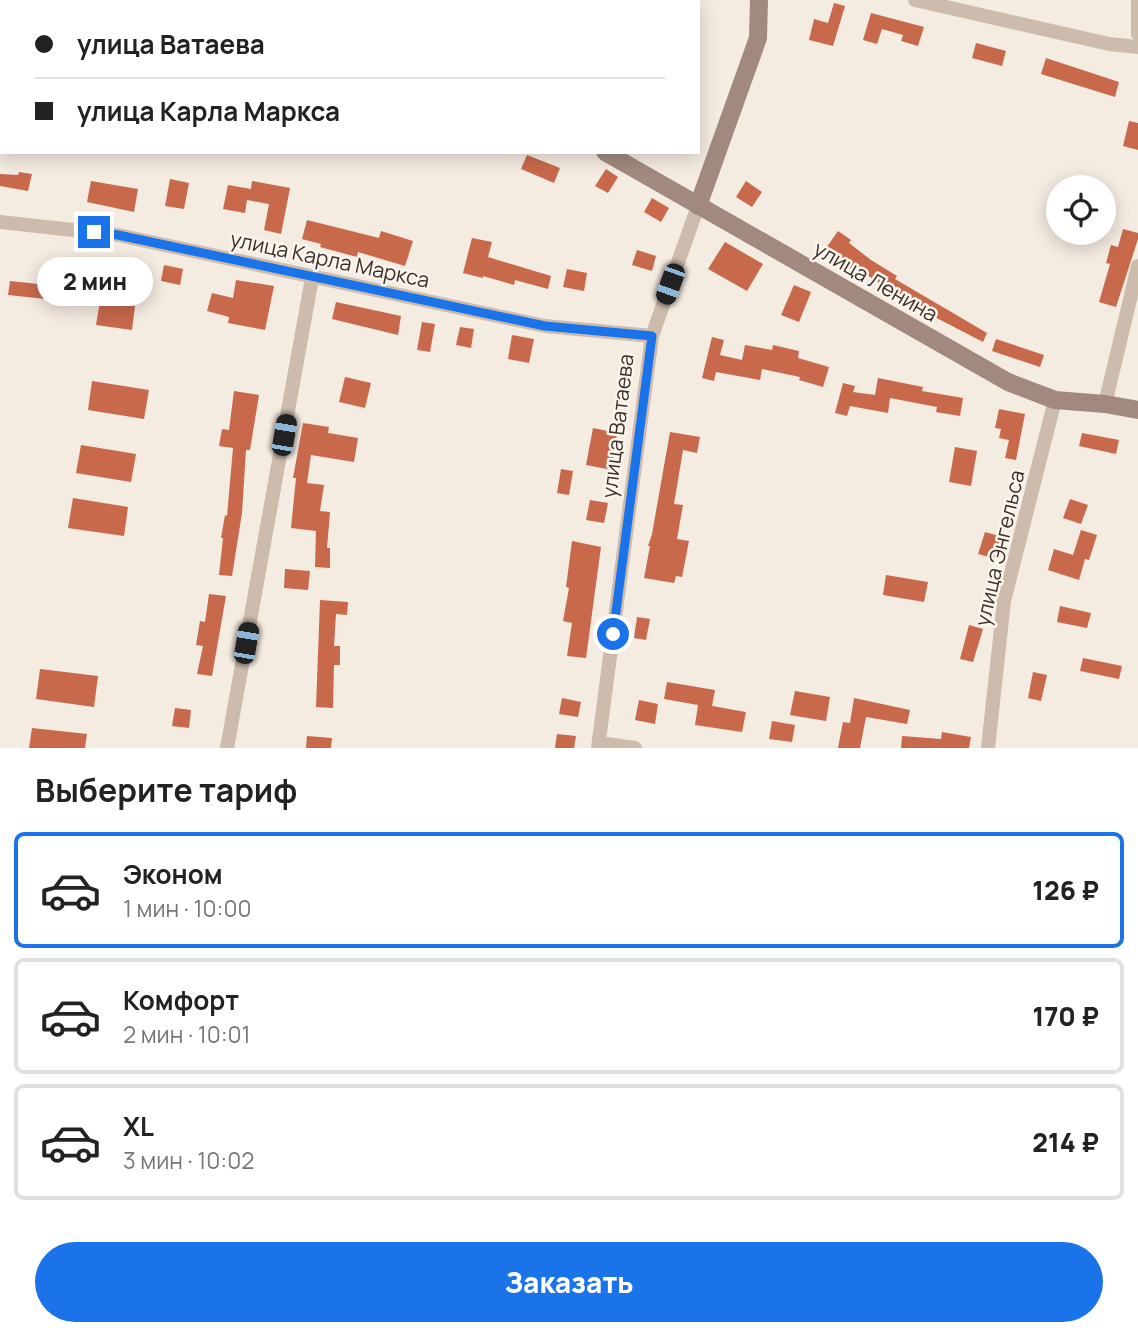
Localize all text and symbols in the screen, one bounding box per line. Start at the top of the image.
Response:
text: улица Ватаева [77,26,265,62]
text: улица Карла Маркса [77,93,340,129]
map controls [1046,175,1116,245]
button: locate [1046,175,1116,245]
route end [78,216,110,248]
street label: улица Карла Маркса [228,224,432,294]
street label: улица Ленина [809,234,943,328]
callout: 2 мин [36,256,152,306]
car [653,261,688,307]
text: 2 мин [63,265,127,297]
street label: улица Ватаева [594,352,640,500]
car [271,412,298,458]
street label: улица Энгельса [967,467,1031,629]
route start [597,618,629,650]
car [233,620,260,666]
text: Выберите тариф [35,768,297,812]
text: Эконом [123,856,223,892]
icon: car [39,859,102,922]
text: 126 ₽ [1032,872,1099,908]
text: 1 мин · 10:00 [123,892,252,924]
text: Комфорт [123,982,239,1018]
icon: car [39,985,102,1048]
text: 170 ₽ [1032,998,1099,1034]
text: 2 мин · 10:01 [123,1018,251,1050]
text: XL [123,1108,154,1144]
icon: car [39,1111,102,1174]
text: 214 ₽ [1032,1124,1099,1160]
text: 3 мин · 10:02 [123,1144,254,1176]
button: Заказать [35,1242,1103,1322]

